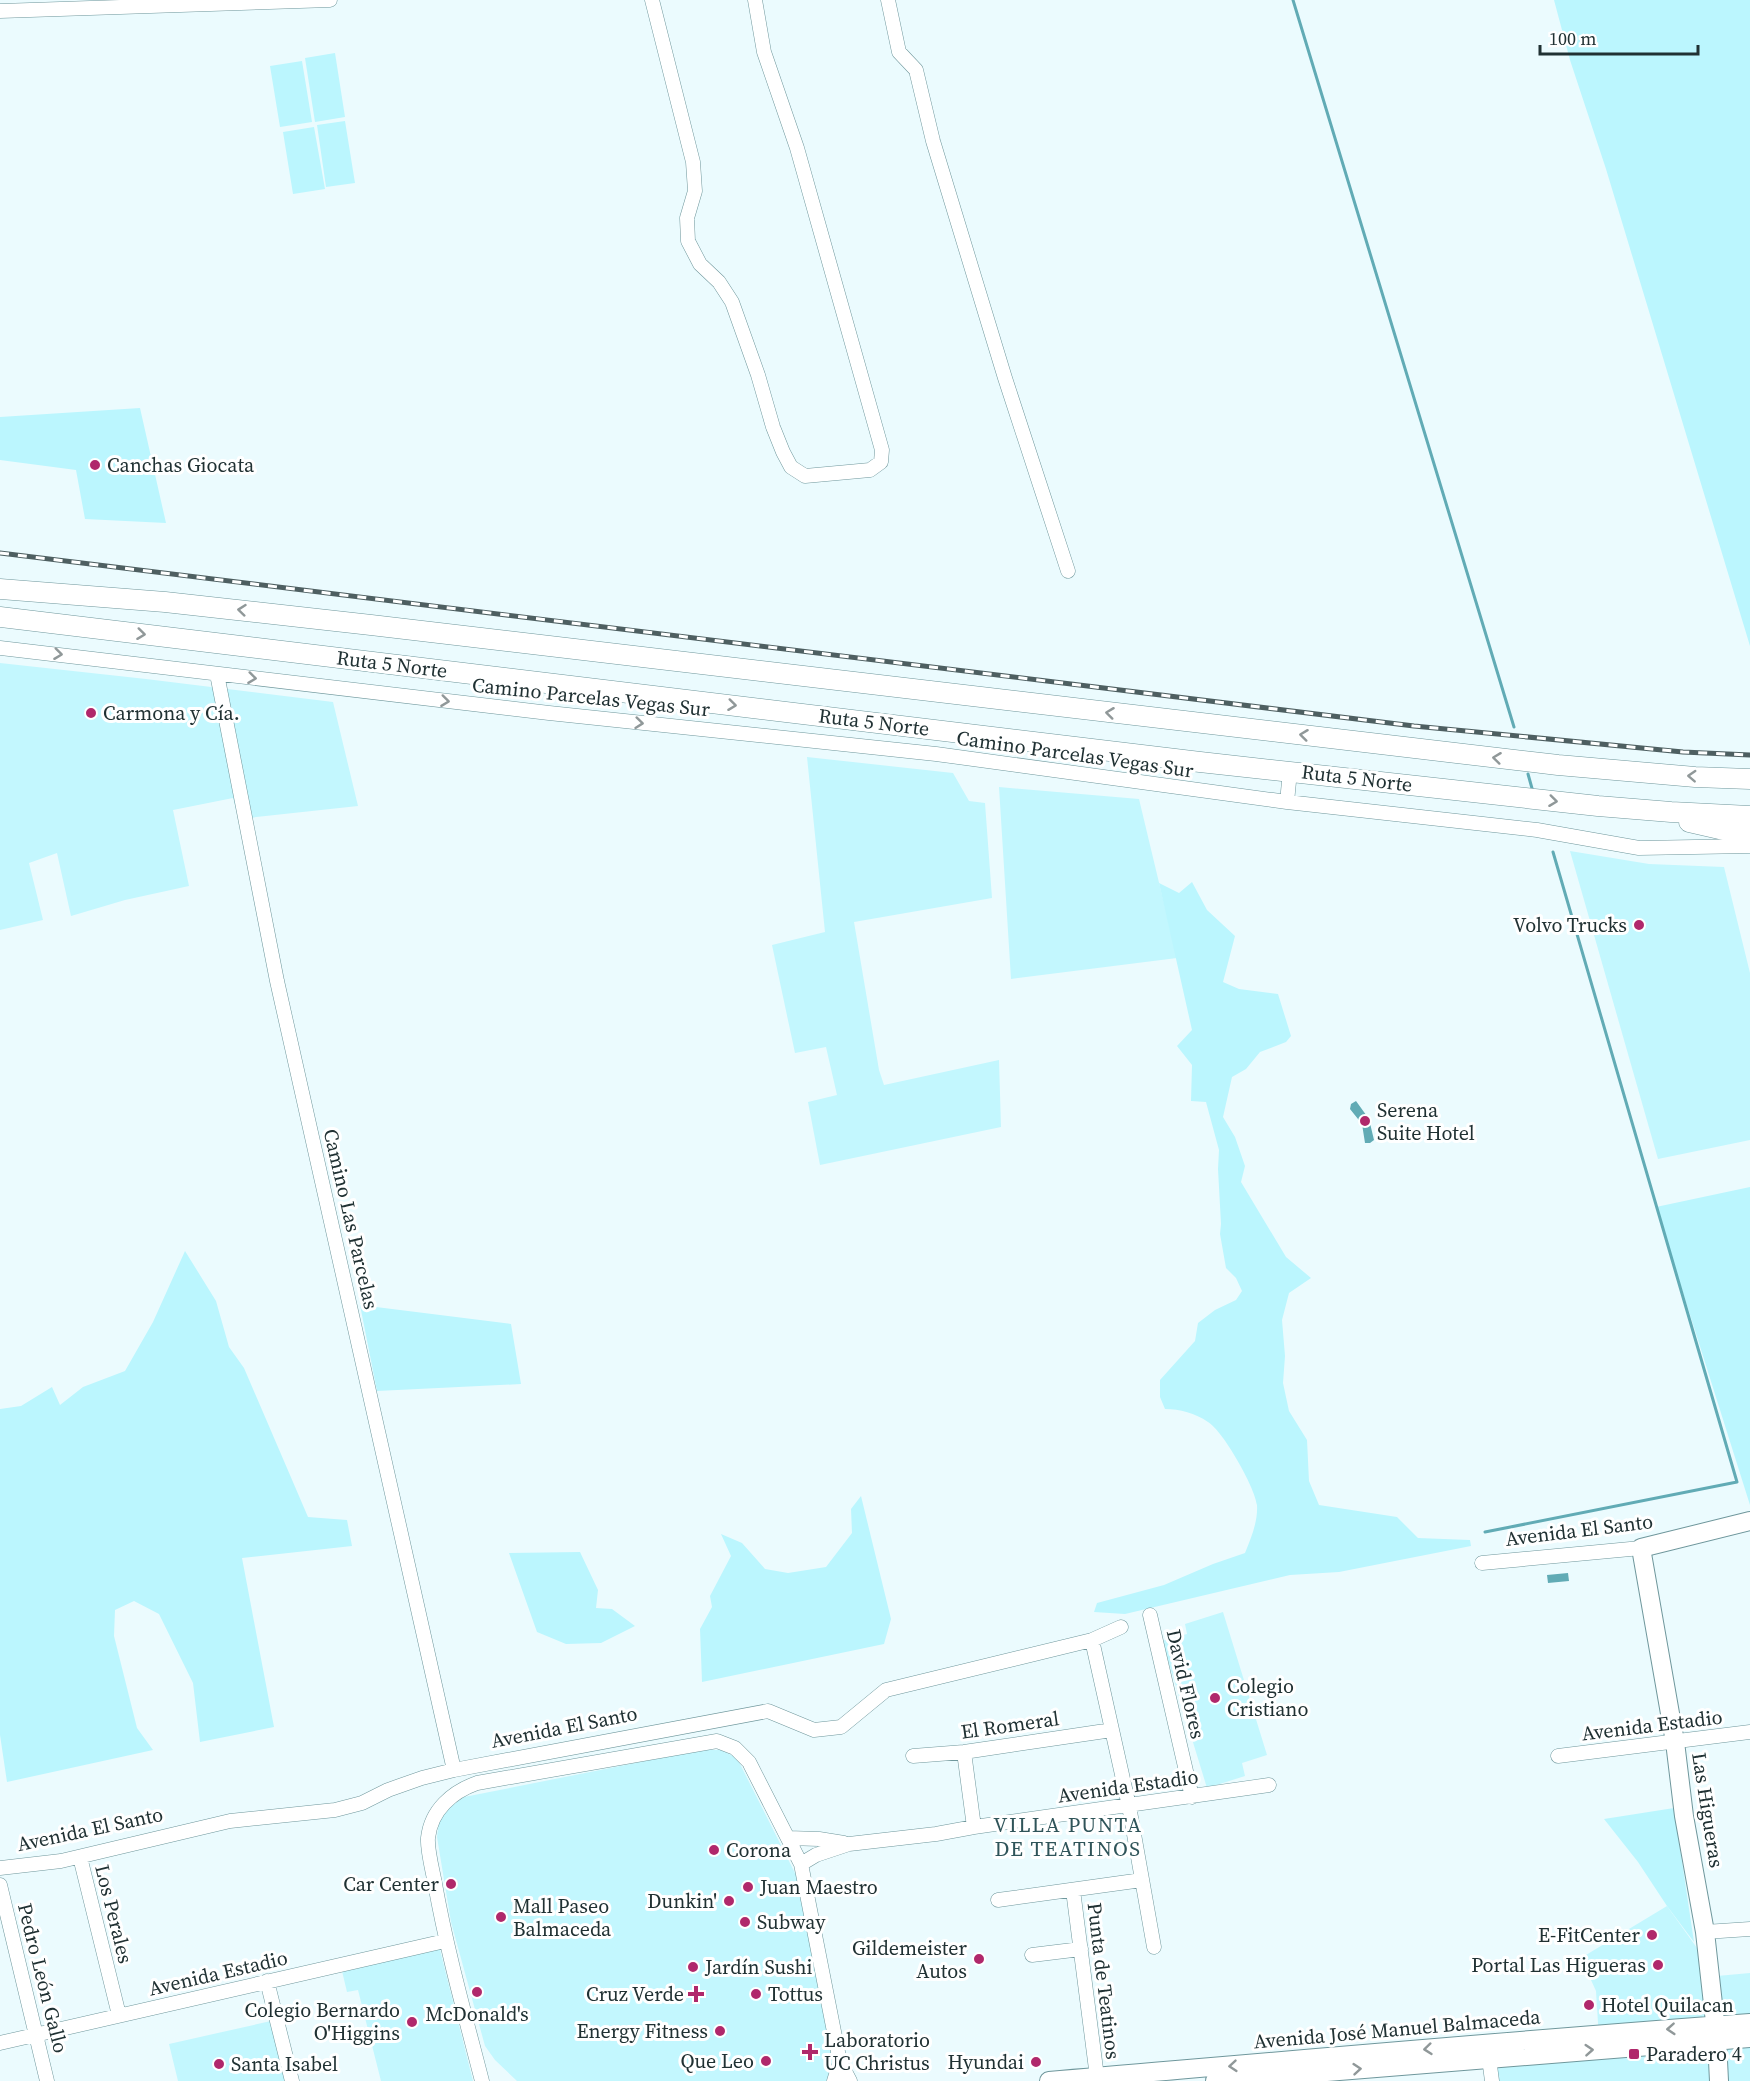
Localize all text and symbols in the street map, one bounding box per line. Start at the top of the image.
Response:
scale bar [1540,18,1698,56]
text: 100 m [1549,26,1596,51]
place label: Canchas Giocata [107,451,255,479]
marker: Canchas Giocata [88,458,102,472]
one-way arrow [238,604,247,617]
one-way arrow [137,627,146,640]
street label: Ruta 5 Norte [335,643,449,685]
one-way arrow [54,648,63,660]
street label: Camino Parcelas Vegas Sur [471,671,712,723]
one-way arrow [247,672,256,684]
one-way arrow [441,694,450,707]
one-way arrow [727,698,736,711]
place label: Carmona y Cía. [103,699,240,727]
street label: Ruta 5 Norte [817,701,931,743]
marker: Carmona y Cía. [84,706,98,720]
one-way arrow [1106,707,1115,719]
one-way arrow [635,716,644,728]
street label: Camino Parcelas Vegas Sur [955,724,1196,785]
one-way arrow [1299,730,1308,742]
one-way arrow [1493,752,1502,765]
street label: Ruta 5 Norte [1300,757,1414,799]
one-way arrow [1687,770,1696,783]
one-way arrow [1549,794,1558,807]
place label: Volvo Trucks [1513,911,1627,939]
marker: Volvo Trucks [1632,918,1646,932]
place label: Serena Suite Hotel [1377,1096,1475,1147]
marker: Serena Suite Hotel [1358,1114,1372,1128]
street label: Camino Las Parcelas [317,1126,385,1312]
street label: Avenida El Santo [1504,1507,1654,1553]
street label: David Flores [1160,1626,1212,1742]
place label: Colegio Cristiano [1227,1672,1308,1723]
marker: Colegio Cristiano [1208,1691,1222,1705]
street label: Avenida El Santo [488,1699,640,1755]
street label: Avenida Estadio [1580,1702,1724,1748]
street label: El Romeral [959,1704,1061,1746]
street label: Las Higueras [1685,1750,1731,1870]
street label: Avenida Estadio [1056,1762,1200,1810]
street label: Avenida El Santo [14,1800,166,1858]
district label: VILLA PUNTA DE TEATINOS [993,1810,1143,1863]
place label: Corona [726,1836,792,1864]
marker: Corona [707,1843,721,1857]
street label: Los Perales [88,1862,140,1966]
place label: Car Center [343,1870,440,1898]
place label: Juan Maestro [759,1873,878,1901]
marker: Car Center [444,1877,458,1891]
marker: Juan Maestro [741,1880,755,1894]
place label: Dunkin' [647,1887,717,1915]
place label: Mall Paseo Balmaceda [513,1892,612,1943]
marker: Dunkin' [722,1894,736,1908]
street label: Pedro León Gallo [11,1900,75,2056]
street label: Punta de Teatinos [1080,1901,1128,2061]
place label: Subway [757,1908,826,1936]
marker: Mall Paseo Balmaceda [494,1910,508,1924]
marker: Subway [738,1915,752,1929]
place label: E-FitCenter [1538,1921,1641,1949]
marker: E-FitCenter [1645,1928,1659,1942]
place label: Gildemeister Autos [852,1934,968,1985]
street label: Avenida Estadio [146,1943,290,2003]
place label: Portal Las Higueras [1471,1951,1646,1979]
marker: Gildemeister Autos [972,1952,986,1966]
place label: Jardín Sushi [704,1953,813,1981]
marker: Portal Las Higueras [1651,1958,1665,1972]
marker: Jardín Sushi [686,1960,700,1974]
place label: Cruz Verde [586,1980,684,2008]
place label: Tottus [768,1980,823,2008]
marker: McDonald's [470,1985,484,1999]
marker: Cruz Verde [689,1987,703,2001]
marker: Tottus [749,1987,763,2001]
place label: Hotel Quilacan [1601,1991,1734,2019]
place label: Colegio Bernardo O'Higgins [244,1996,400,2047]
marker: Hotel Quilacan [1582,1998,1596,2012]
place label: McDonald's [425,2000,529,2028]
street label: Avenida José Manuel Balmaceda [1252,2002,1542,2055]
marker: Colegio Bernardo O'Higgins [405,2015,419,2029]
place label: Energy Fitness [576,2017,708,2045]
one-way arrow [1666,2022,1675,2035]
marker: Energy Fitness [713,2024,727,2038]
place label: Laboratorio UC Christus [824,2026,930,2077]
place label: Paradero 4 [1646,2040,1742,2068]
one-way arrow [1423,2042,1432,2055]
marker: Laboratorio UC Christus [801,2043,819,2061]
one-way arrow [1585,2044,1594,2057]
place label: Que Leo [680,2047,754,2075]
marker: Paradero 4 [1627,2047,1641,2061]
place label: Hyundai [948,2048,1024,2076]
place label: Santa Isabel [231,2050,338,2078]
marker: Que Leo [759,2054,773,2068]
marker: Hyundai [1029,2055,1043,2069]
marker: Santa Isabel [212,2057,226,2071]
one-way arrow [1229,2059,1238,2072]
one-way arrow [1352,2063,1361,2076]

